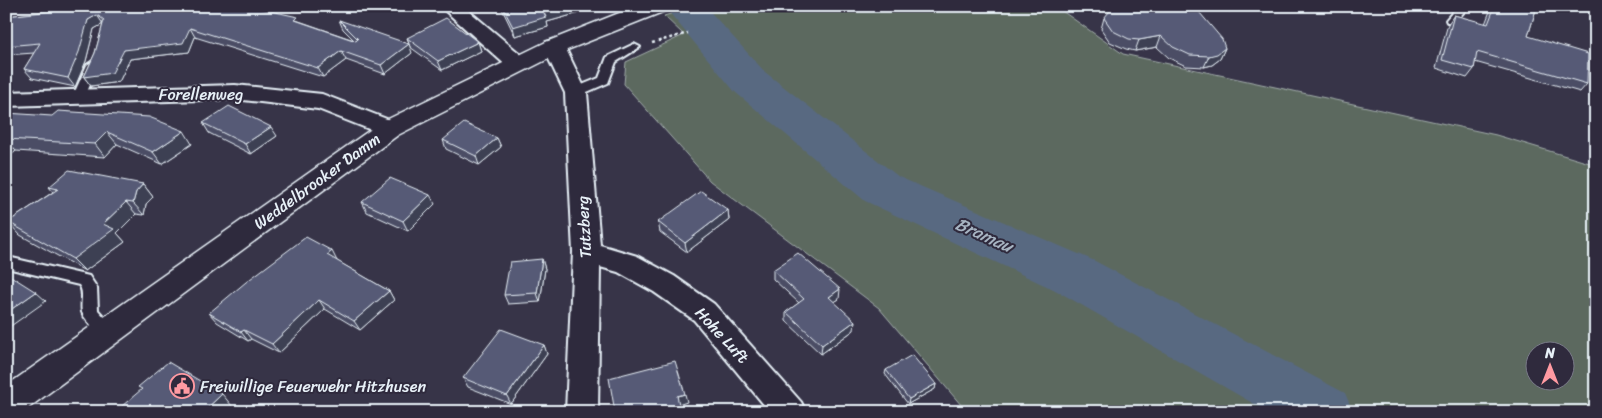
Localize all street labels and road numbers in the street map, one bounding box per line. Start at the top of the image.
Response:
street label: Forellenweg [159,80,243,109]
street label: Weddelbrooker Damm [247,125,387,237]
street label: Tutzberg [568,195,600,259]
street label: Hohe Luft [688,300,757,371]

